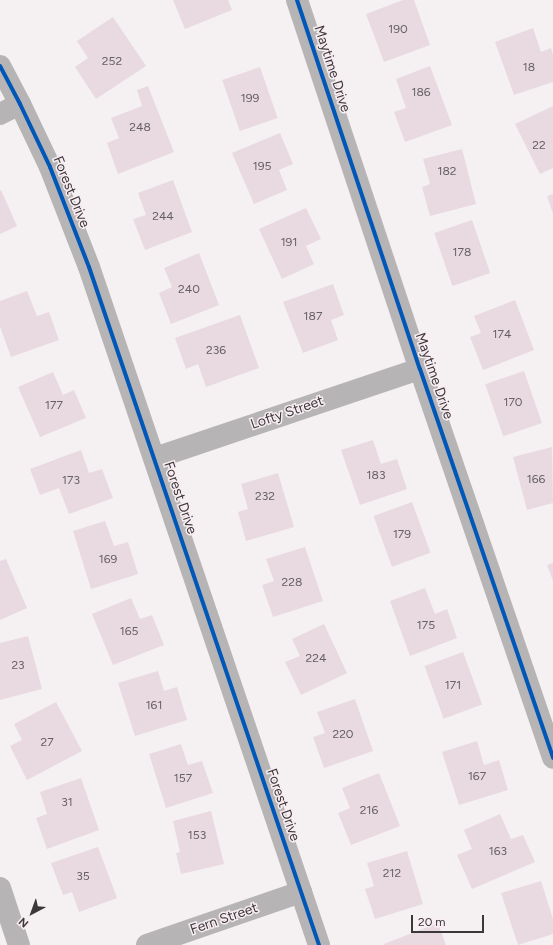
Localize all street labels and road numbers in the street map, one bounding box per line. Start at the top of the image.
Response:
street label: Maytime Drive [310,24,354,114]
street label: Forest Drive [49,154,93,230]
street label: Maytime Drive [411,331,457,421]
street label: Lofty Street [248,393,326,433]
street label: Forest Drive [160,459,200,537]
street label: Forest Drive [263,766,303,844]
street label: Fern Street [188,900,260,938]

